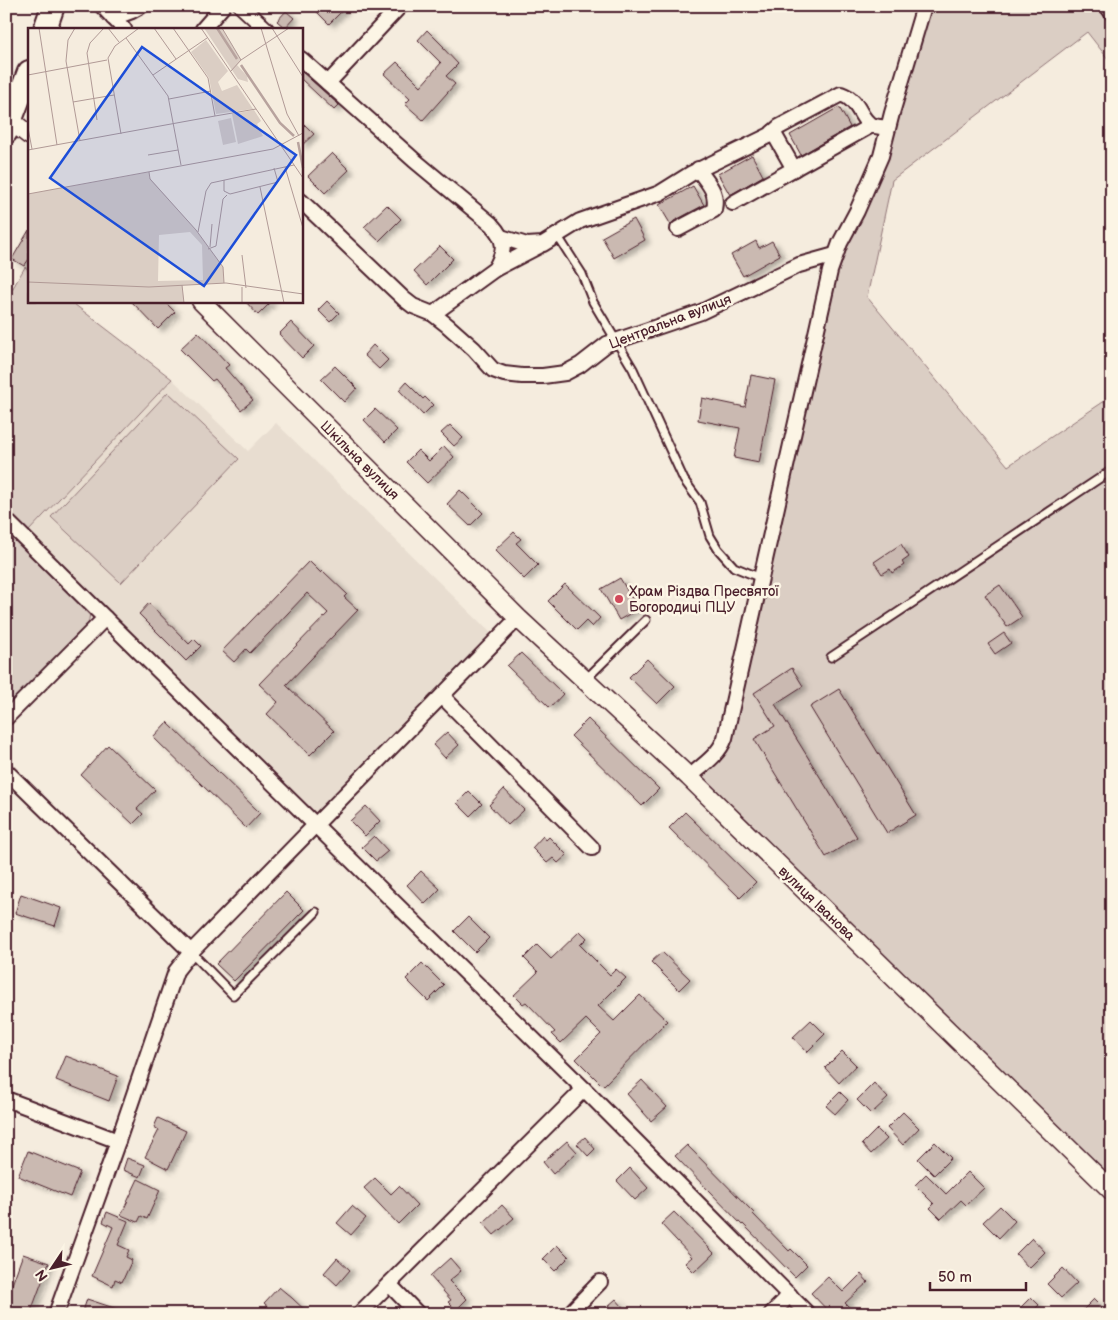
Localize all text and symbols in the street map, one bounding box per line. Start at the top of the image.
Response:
inset map [28,28,302,302]
street label: Центральна вулиця [607,290,734,353]
street label: Шкільна вулиця [317,417,403,504]
place label: Храм Різдва Пресвятої Богородиці ПЦУ [629,583,779,616]
marker: Храм Різдва Пресвятої Богородиці ПЦУ [613,593,625,605]
street label: вулиця Іванова [775,863,859,945]
north arrow [28,1242,78,1292]
scale bar [930,1260,1027,1292]
text: N [32,1266,52,1284]
text: 50 m [938,1268,972,1287]

